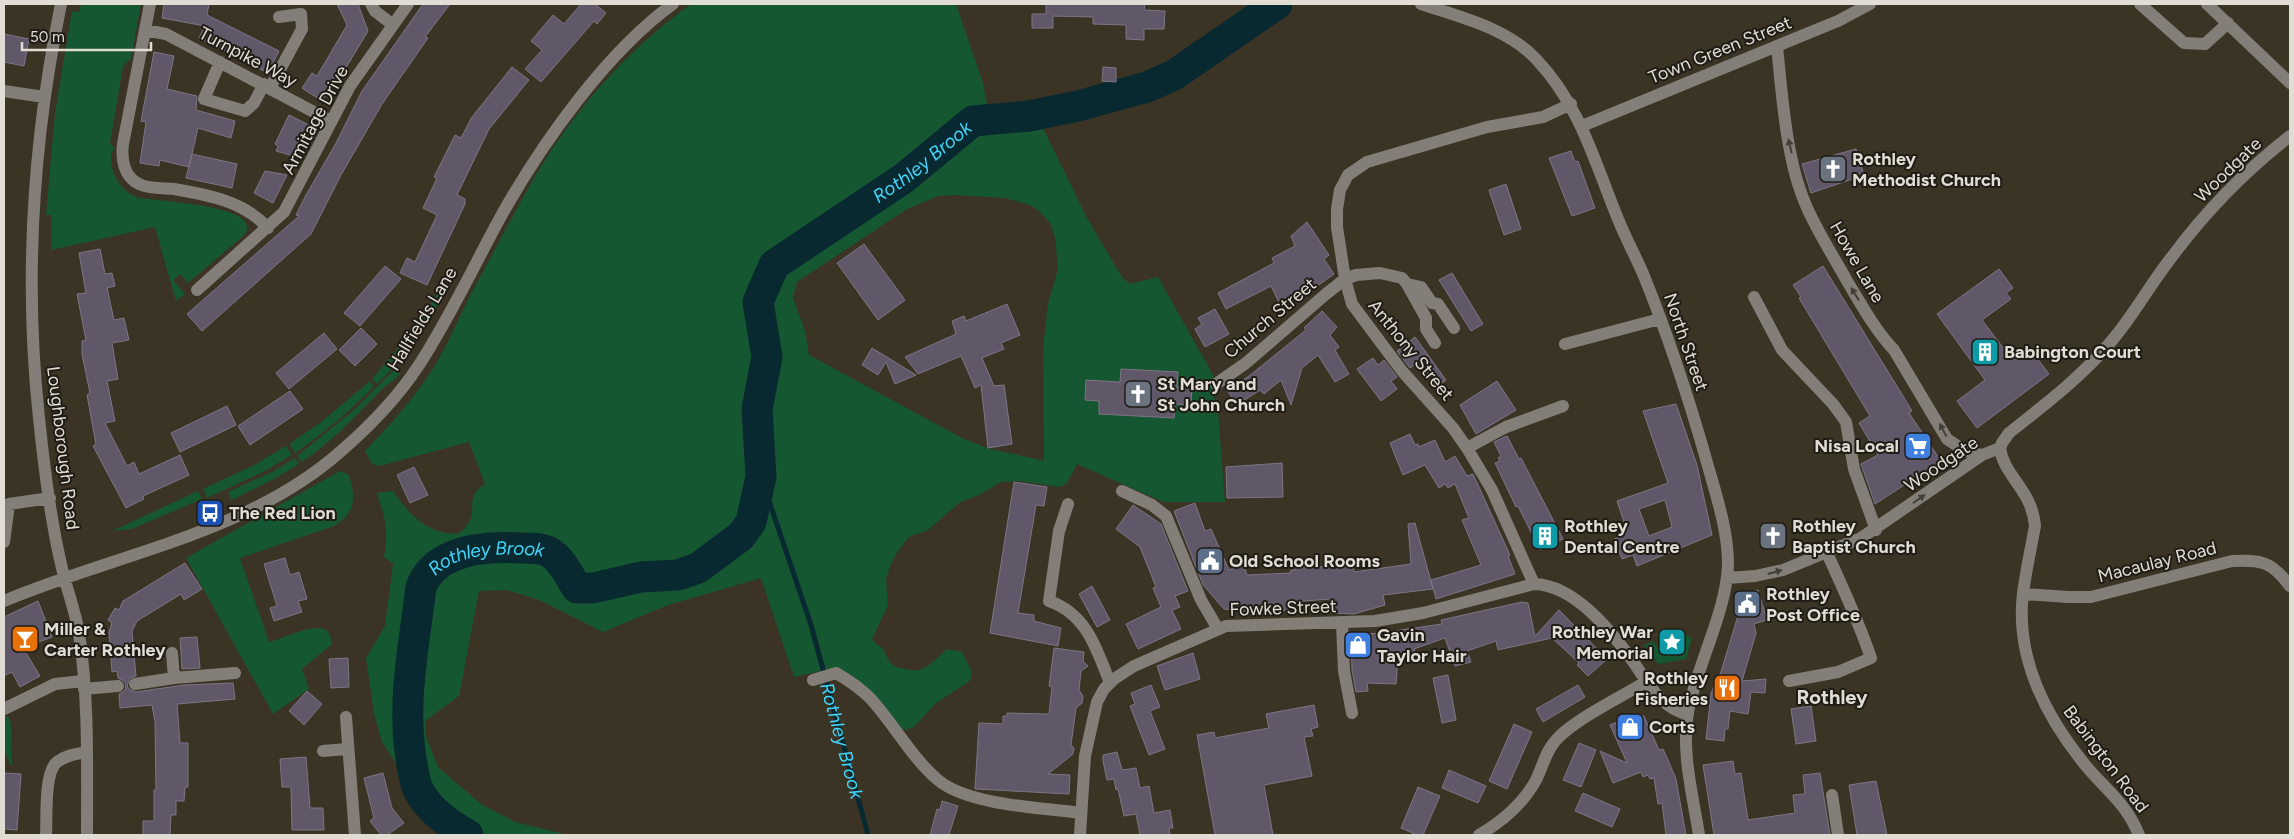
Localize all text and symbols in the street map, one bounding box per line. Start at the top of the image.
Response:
street label: Town Green Street [1645,11,1795,89]
scale bar [22,20,151,52]
street label: Turnpike Way [195,22,301,92]
text: 50 m [30,28,65,46]
street label: Armitage Drive [277,62,353,178]
water label: Rothley Brook [868,116,977,208]
street label: Woodgate [2190,133,2266,207]
one-way arrow [1786,139,1794,154]
place label: Rothley Methodist Church [1852,148,2001,191]
church icon: Rothley Methodist Church [1818,154,1848,184]
street label: Howe Lane [1825,217,1889,307]
street label: Hallfields Lane [382,263,462,375]
street label: Church Street [1219,273,1321,363]
one-way arrow [1851,287,1860,300]
street label: North Street [1659,290,1713,394]
street label: Anthony Street [1364,295,1459,405]
building icon: Babington Court [1970,337,2000,367]
place label: Babington Court [2004,341,2141,363]
street label: Loughborough Road [42,365,84,531]
place label: St Mary and St John Church [1157,373,1285,416]
church icon: St Mary and St John Church [1123,379,1153,409]
one-way arrow [1939,423,1947,438]
street label: Woodgate [1900,431,1982,497]
supermarket icon: Nisa Local [1903,431,1933,461]
place label: Nisa Local [1814,435,1899,457]
one-way arrow [1913,494,1926,504]
bus stop icon: The Red Lion [195,498,225,528]
place label: The Red Lion [229,502,336,524]
place label: Rothley Dental Centre [1564,515,1679,558]
place label: Rothley Baptist Church [1792,515,1916,558]
building icon: Rothley Dental Centre [1530,521,1560,551]
church icon: Rothley Baptist Church [1758,521,1788,551]
water label: Rothley Brook [423,536,547,580]
street label: Macaulay Road [2095,537,2219,587]
public building icon: Old School Rooms [1195,546,1225,576]
place label: Old School Rooms [1229,550,1380,572]
one-way arrow [1768,567,1783,575]
place label: Rothley Post Office [1766,583,1860,626]
public building icon: Rothley Post Office [1732,589,1762,619]
street label: Fowke Street [1229,595,1337,621]
place label: Miller & Carter Rothley [44,618,166,661]
place label: Rothley War Memorial [1551,621,1653,664]
bar icon: Miller & Carter Rothley [10,624,40,654]
place label: Gavin Taylor Hair [1377,624,1467,667]
place icon: Rothley War Memorial [1657,627,1687,657]
shop icon: Gavin Taylor Hair [1343,630,1373,660]
place label: Rothley Fisheries [1635,667,1709,710]
restaurant icon: Rothley Fisheries [1712,673,1742,703]
water label: Rothley Brook [815,680,869,802]
district label: Rothley [1796,685,1868,709]
street label: Babington Road [2059,701,2153,817]
shop icon: Corts [1615,712,1645,742]
place label: Corts [1649,716,1696,738]

